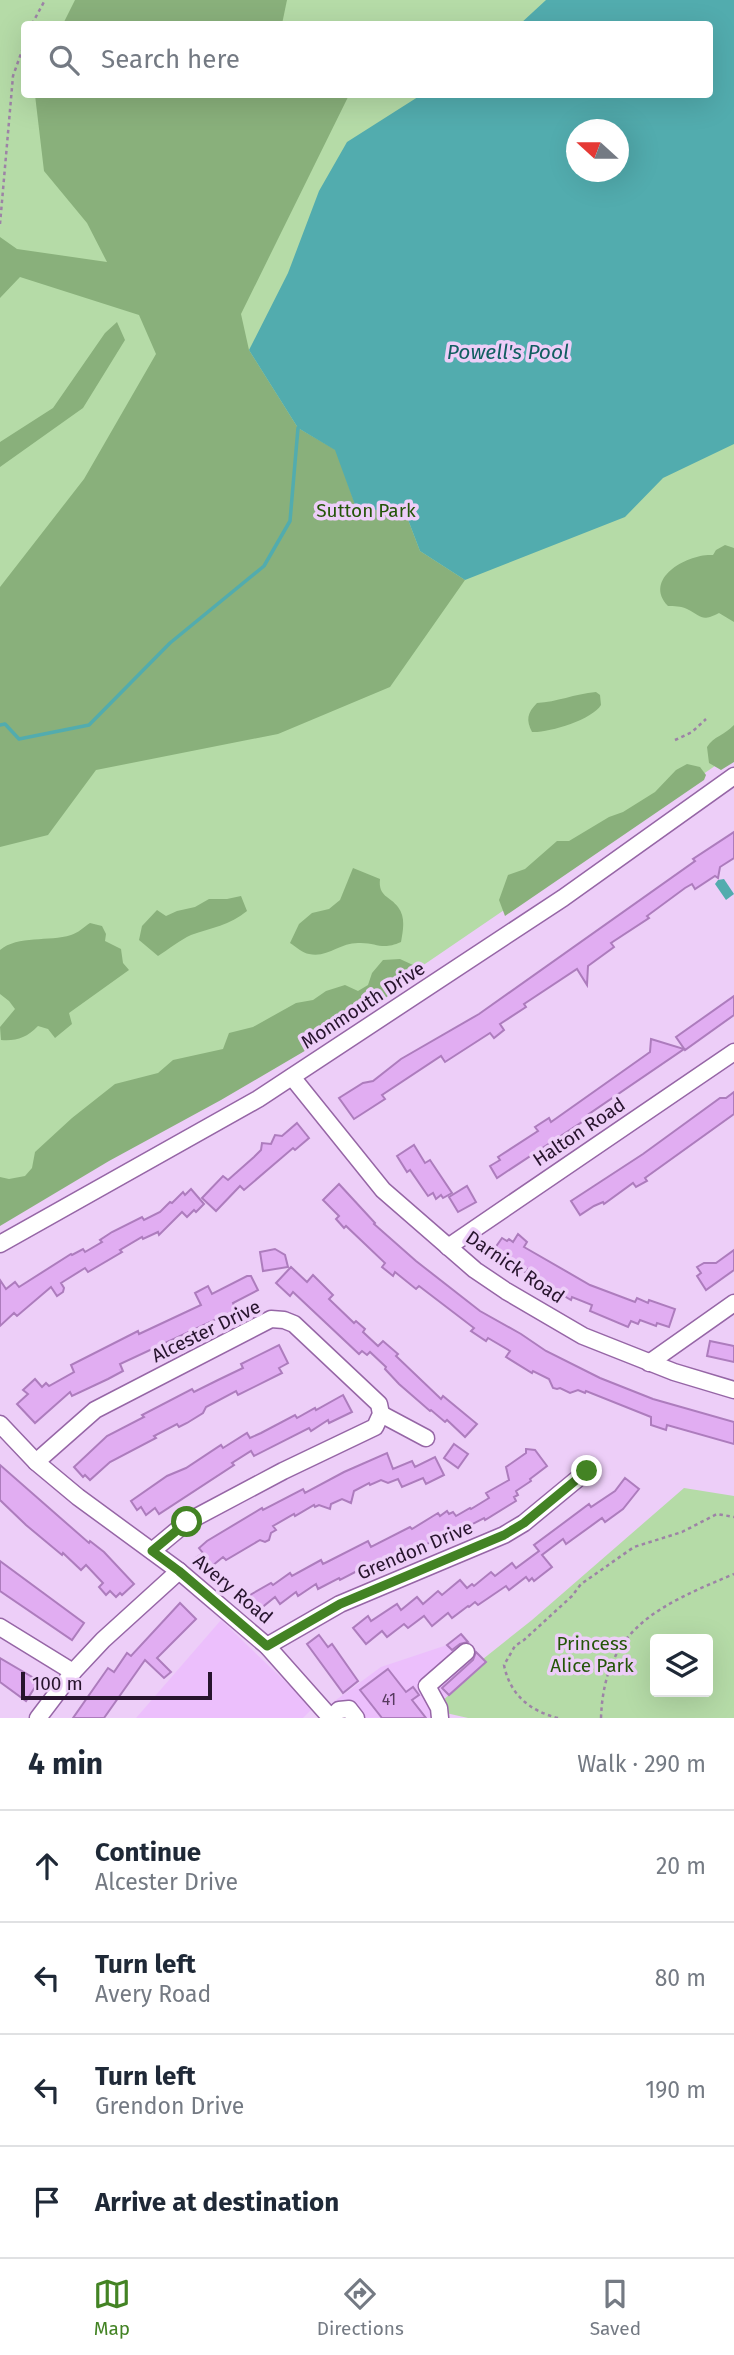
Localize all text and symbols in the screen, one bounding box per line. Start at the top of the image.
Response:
search box [21,21,713,98]
icon: search [45,41,83,79]
text: Search here [101,44,240,75]
north arrow [566,119,629,182]
water label: Powell's Pool [447,339,569,365]
park label: Sutton Park [316,499,416,522]
street label: Monmouth Drive [297,956,429,1054]
street label: Halton Road [529,1093,629,1171]
street label: Darnick Road [461,1226,569,1308]
street label: Alcester Drive [148,1295,264,1367]
route end [571,1455,602,1486]
route start [171,1506,202,1537]
street label: Grendon Drive [354,1515,476,1585]
street label: Avery Road [189,1549,277,1629]
park label: Princess Alice Park [550,1632,634,1677]
map controls [650,1634,713,1697]
button: layers [650,1634,713,1697]
scale bar [21,1669,212,1701]
text: 100 m [32,1672,83,1695]
house number: 41 [382,1690,396,1709]
text: 4 min [28,1746,103,1782]
text: Walk · 290 m [577,1750,706,1778]
text: Continue [95,1837,201,1868]
icon: ahead [28,1847,66,1885]
text: 20 m [656,1852,706,1880]
text: Alcester Drive [95,1868,238,1896]
text: Turn left [95,1949,196,1980]
icon: left [28,1959,66,1997]
text: 80 m [655,1964,706,1992]
text: Avery Road [95,1980,211,2008]
text: Turn left [95,2061,196,2092]
icon: left [28,2071,66,2109]
text: 190 m [645,2076,706,2104]
text: Grendon Drive [95,2092,244,2120]
icon: arrive [28,2183,66,2221]
text: Arrive at destination [95,2187,339,2218]
tab: Map [93,2275,131,2340]
tab: Directions [317,2275,404,2340]
tab: Saved [590,2275,641,2340]

